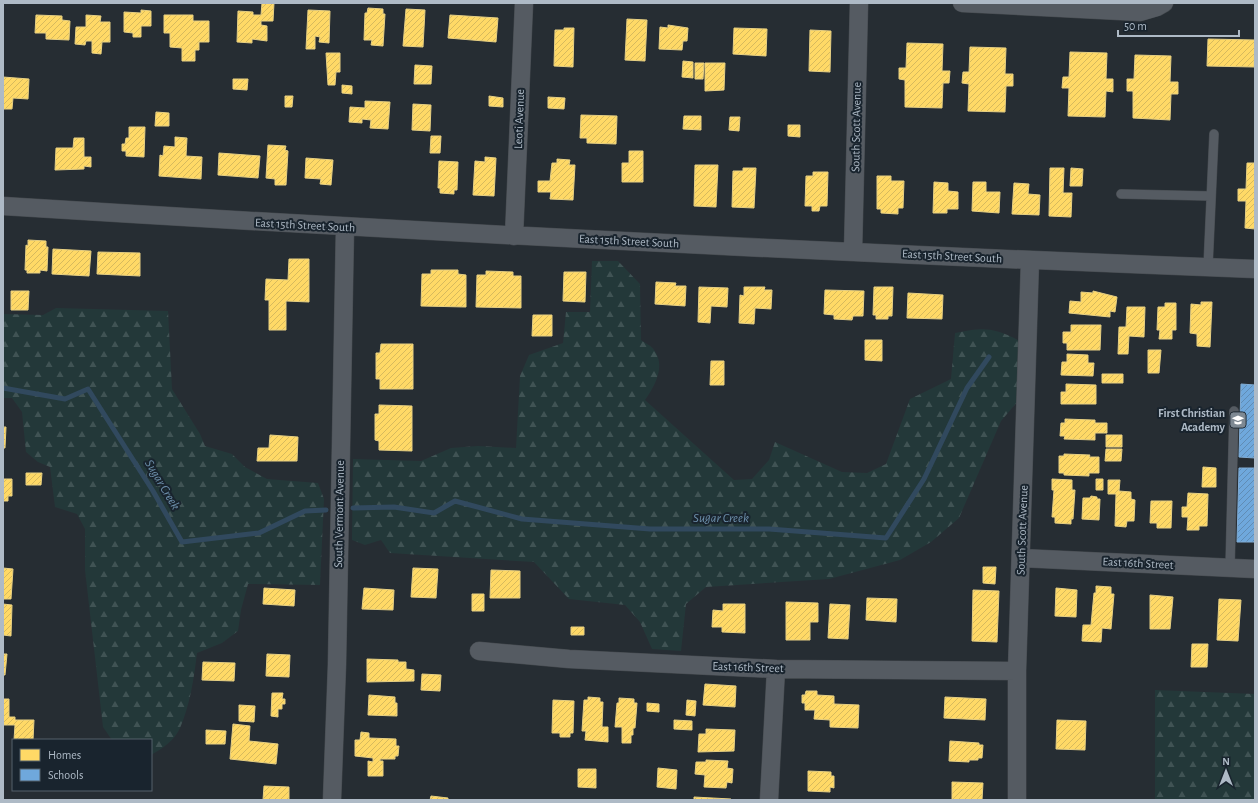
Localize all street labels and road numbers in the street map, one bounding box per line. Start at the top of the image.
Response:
street label: South Scott Avenue [849,82,863,172]
street label: Leoti Avenue [512,89,526,149]
street label: East 15th Street South [255,216,355,234]
street label: East 15th Street South [579,232,679,250]
street label: East 15th Street South [902,247,1002,265]
street label: South Vermont Avenue [332,460,346,568]
street label: South Scott Avenue [1014,485,1030,575]
street label: East 16th Street [1102,555,1174,571]
street label: East 16th Street [712,660,784,674]

